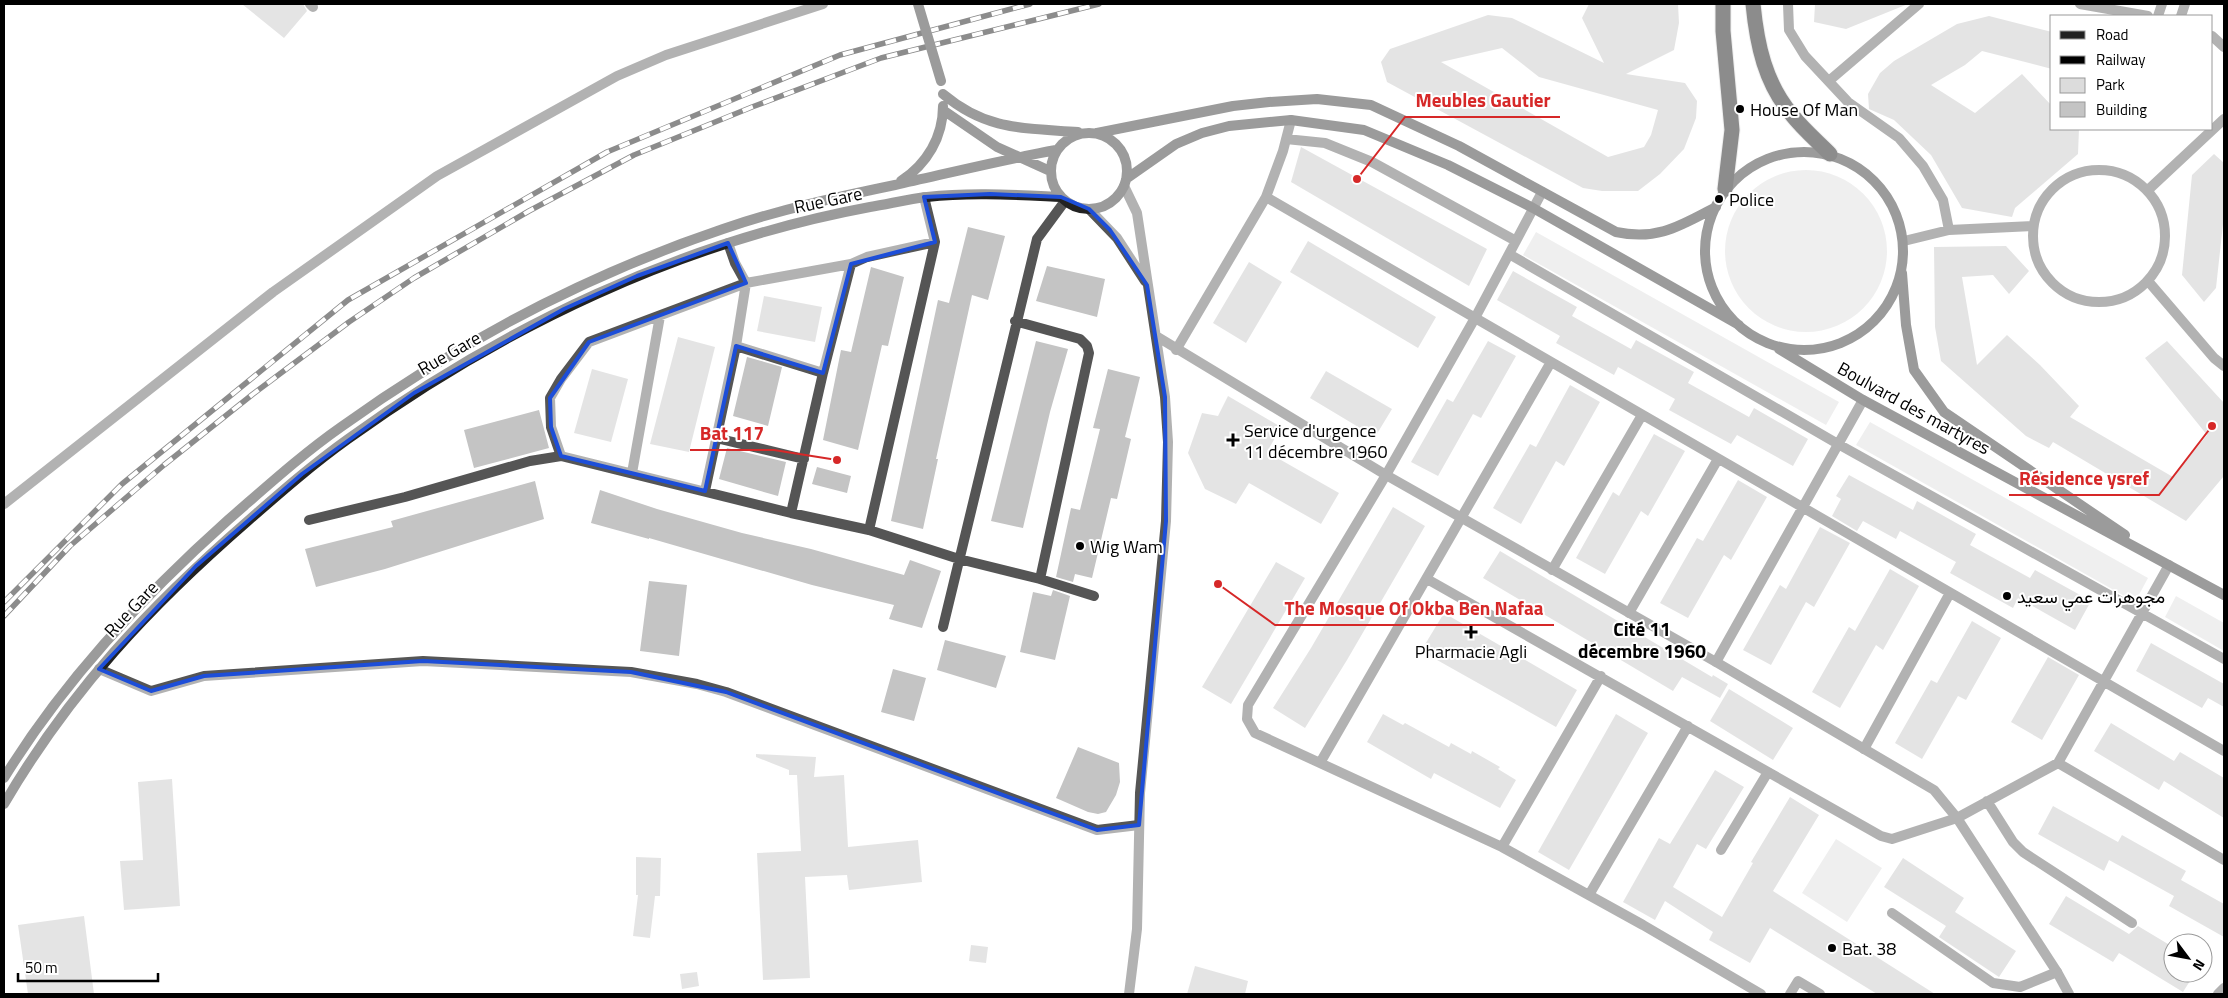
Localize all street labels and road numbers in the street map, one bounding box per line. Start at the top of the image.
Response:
street label: Rue Gare [792,180,864,220]
street label: Rue Gare [412,324,486,382]
street label: Boulvard des martyres [1833,355,1995,461]
street label: Rue Gare [98,575,164,643]

